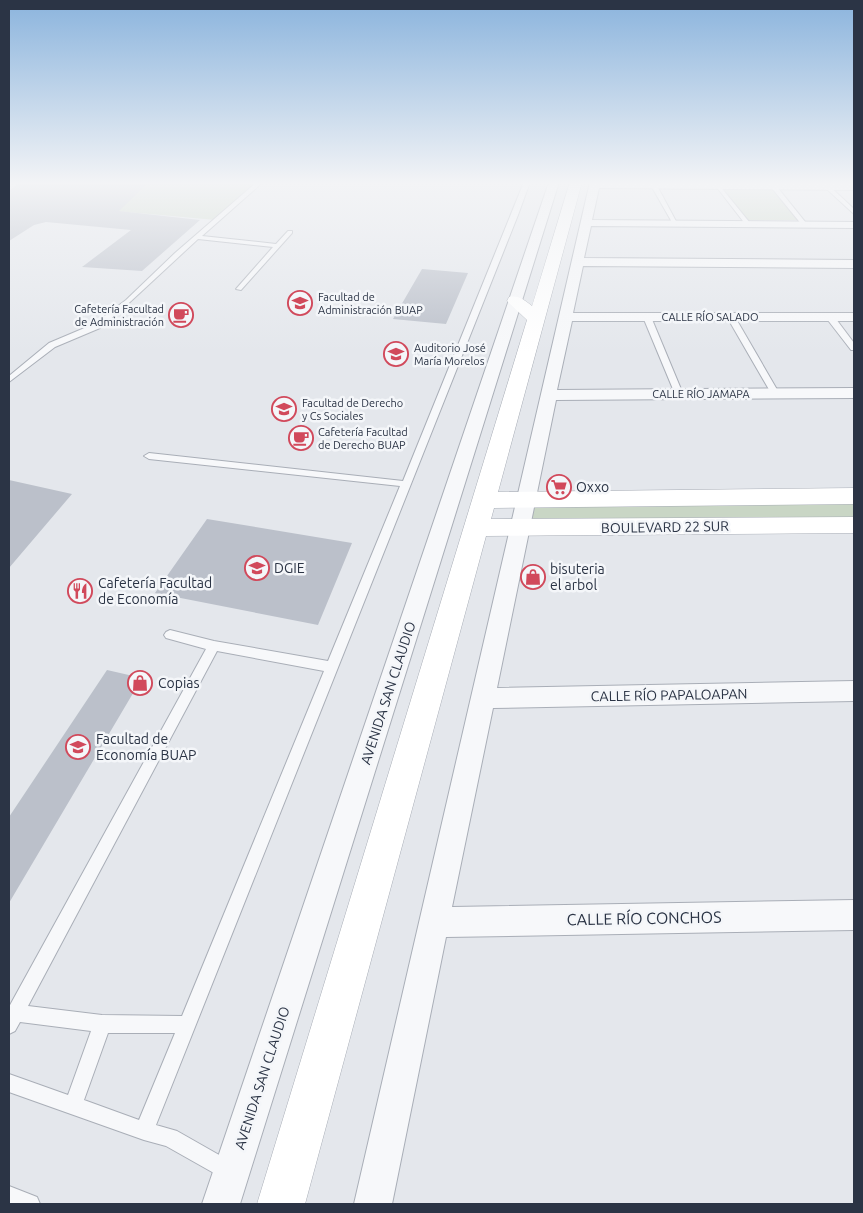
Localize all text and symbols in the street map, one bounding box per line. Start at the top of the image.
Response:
school or university icon: Facultad de Administración BUAP [287,290,313,316]
place label: Facultad de Administración BUAP [318,291,423,316]
cafe icon: Cafetería Facultad de Administración [168,302,194,328]
place label: Cafetería Facultad de Administración [74,303,164,328]
street label: CALLE RÍO SALADO [661,310,759,323]
school or university icon: Auditorio José María Morelos [383,341,409,367]
place label: Auditorio José María Morelos [414,342,486,367]
street label: CALLE RÍO JAMAPA [652,387,750,400]
school or university icon: Facultad de Derecho y Cs Sociales [271,396,297,422]
place label: Facultad de Derecho y Cs Sociales [302,397,403,422]
cafe icon: Cafetería Facultad de Derecho BUAP [288,425,314,451]
place label: Cafetería Facultad de Derecho BUAP [318,426,408,451]
supermarket icon: Oxxo [546,474,572,500]
place label: Oxxo [576,479,609,495]
street label: BOULEVARD 22 SUR [601,518,729,536]
school or university icon: DGIE [244,555,270,581]
place label: DGIE [274,560,305,576]
place label: bisuteria el arbol [550,561,605,593]
shop icon: bisuteria el arbol [520,564,546,590]
place label: Cafetería Facultad de Economía [98,575,212,607]
restaurant icon: Cafetería Facultad de Economía [67,578,93,604]
street label: AVENIDA SAN CLAUDIO [357,619,419,767]
shop icon: Copias [127,670,153,696]
place label: Copias [158,675,200,691]
street label: CALLE RÍO PAPALOAPAN [590,685,748,704]
place label: Facultad de Economía BUAP [96,731,196,763]
school or university icon: Facultad de Economía BUAP [65,734,91,760]
street label: CALLE RÍO CONCHOS [566,906,722,928]
street label: AVENIDA SAN CLAUDIO [231,1004,293,1152]

